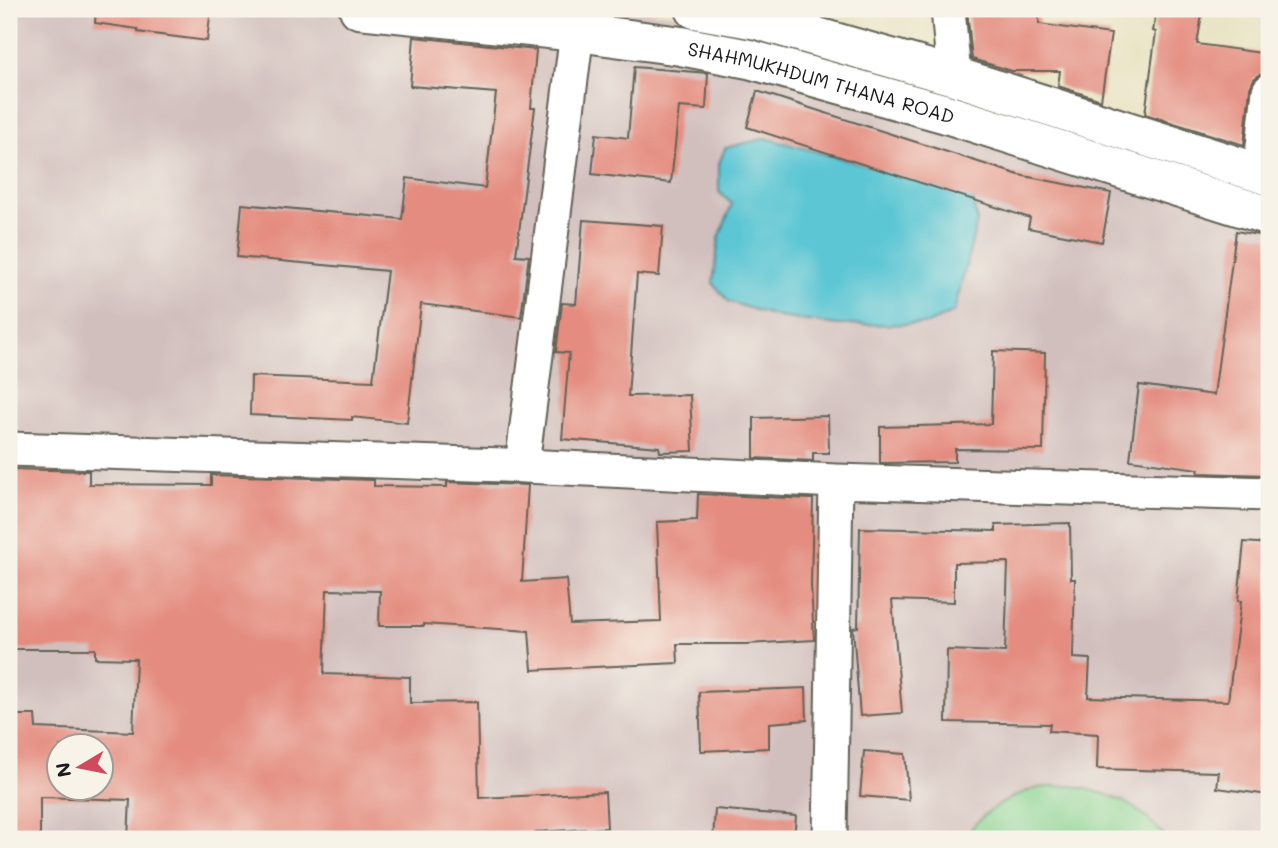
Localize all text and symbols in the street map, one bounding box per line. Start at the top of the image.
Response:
street label: SHAHMUKHDUM THANA ROAD [686,35,958,128]
north arrow [46,732,116,802]
text: N [49,761,76,779]

